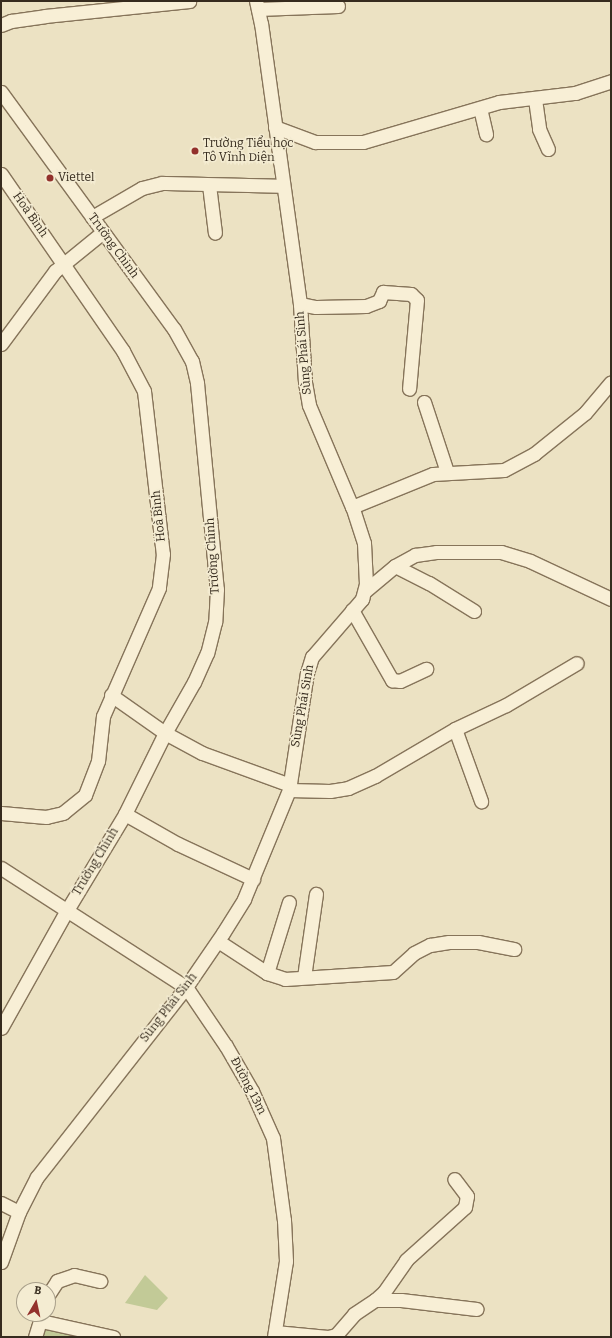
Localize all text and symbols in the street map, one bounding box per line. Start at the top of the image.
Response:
place label: Trường Tiểu học Tô Vĩnh Diện [203,137,293,165]
marker: Trường Tiểu học Tô Vĩnh Diện [190,146,200,156]
place label: Viettel [58,171,94,185]
marker: Viettel [45,173,55,183]
street label: Hoà Bình [9,190,51,240]
street label: Trường Chinh [85,211,141,281]
street label: Sùng Phái Sinh [293,311,315,395]
street label: Hoà Bình [149,490,169,542]
street label: Trường Chinh [203,517,223,595]
street label: Sùng Phái Sinh [289,664,317,748]
street label: Trường Chinh [70,825,122,899]
street label: Sùng Phái Sinh [138,971,200,1045]
street label: Đường 13m [227,1055,269,1117]
north arrow [16,1282,56,1322]
text: B [33,1284,42,1298]

